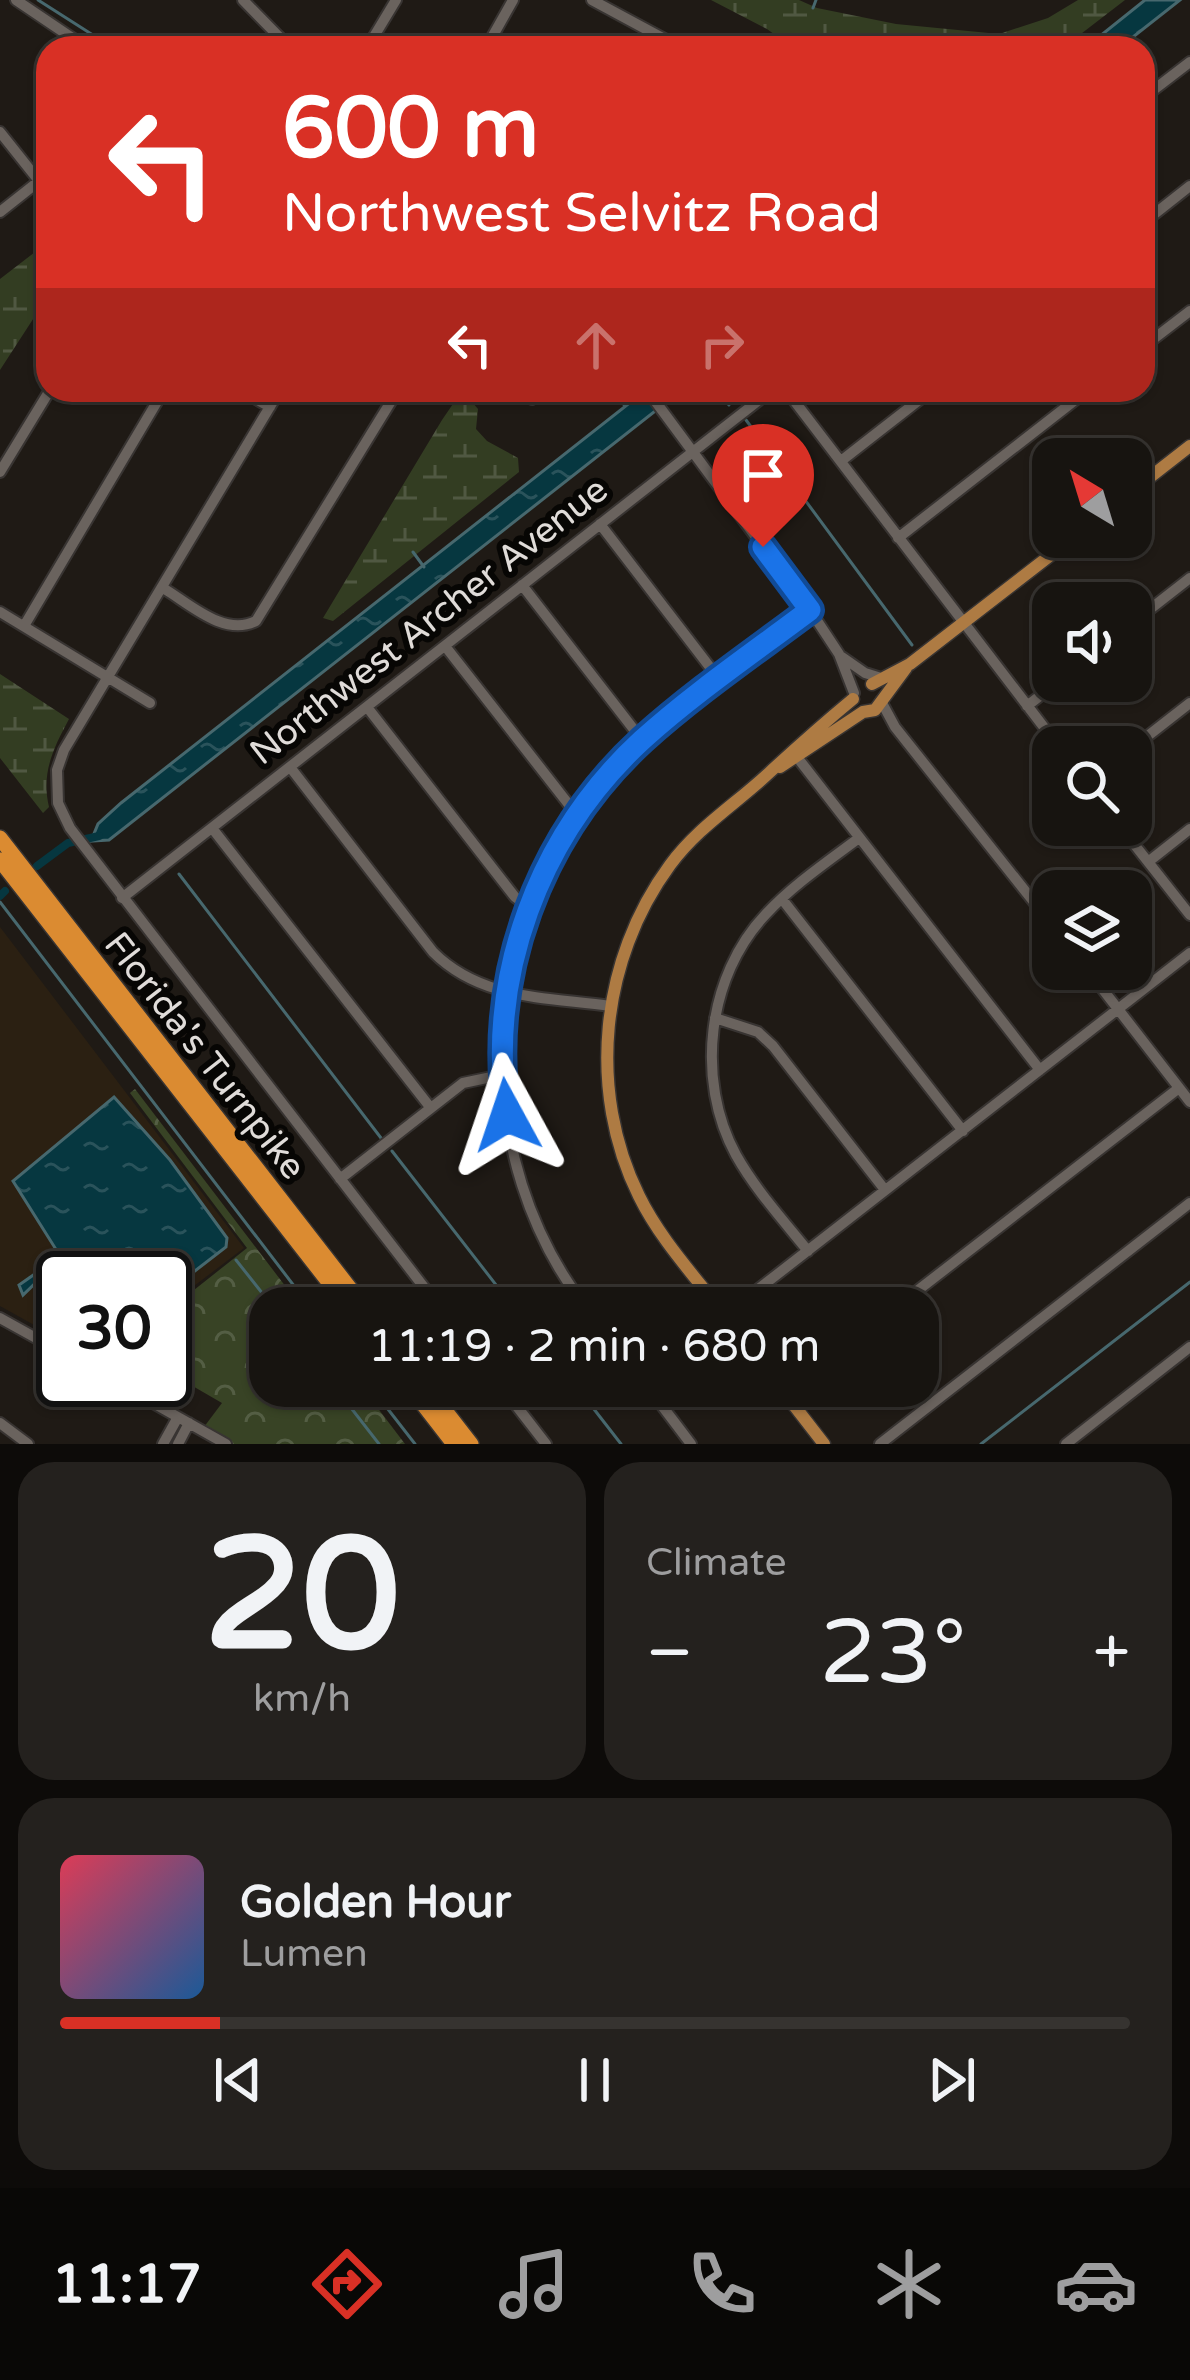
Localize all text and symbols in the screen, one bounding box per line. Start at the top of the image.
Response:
text: 600 m [282,79,539,180]
icon: left [84,84,240,240]
text: Northwest Selvitz Road [282,181,881,246]
icon: left [437,312,503,378]
icon: ahead [563,312,629,378]
icon: right [689,312,755,378]
pin [712,424,814,547]
north arrow [1032,438,1152,558]
map controls [1032,438,1152,990]
icon: arrive [730,442,796,508]
street label: Northwest Archer Avenue [242,468,616,774]
button: sound [1032,582,1152,702]
button: search [1032,726,1152,846]
button: layers [1032,870,1152,990]
street label: Florida's Turnpike [95,924,315,1188]
position arrow [444,1052,570,1178]
speed limit sign: 30 [36,1251,192,1407]
text: 11:19 · 2 min · 680 m [368,1320,820,1374]
text: 20 [204,1503,400,1691]
text: Climate [646,1539,786,1586]
text: 23° [819,1599,966,1708]
text: − [646,1613,693,1693]
text: + [1093,1613,1130,1693]
text: km/h [253,1675,351,1722]
text: Golden Hour [240,1876,511,1930]
text: Lumen [240,1930,368,1977]
icon: previous [205,2047,271,2113]
icon: pause [562,2047,628,2113]
icon: next [919,2047,985,2113]
icon: directions [305,2242,389,2326]
icon: music [492,2242,576,2326]
icon: phone [680,2242,764,2326]
icon: climate [867,2242,951,2326]
icon: car [1054,2242,1138,2326]
text: 11:17 [52,2252,201,2317]

